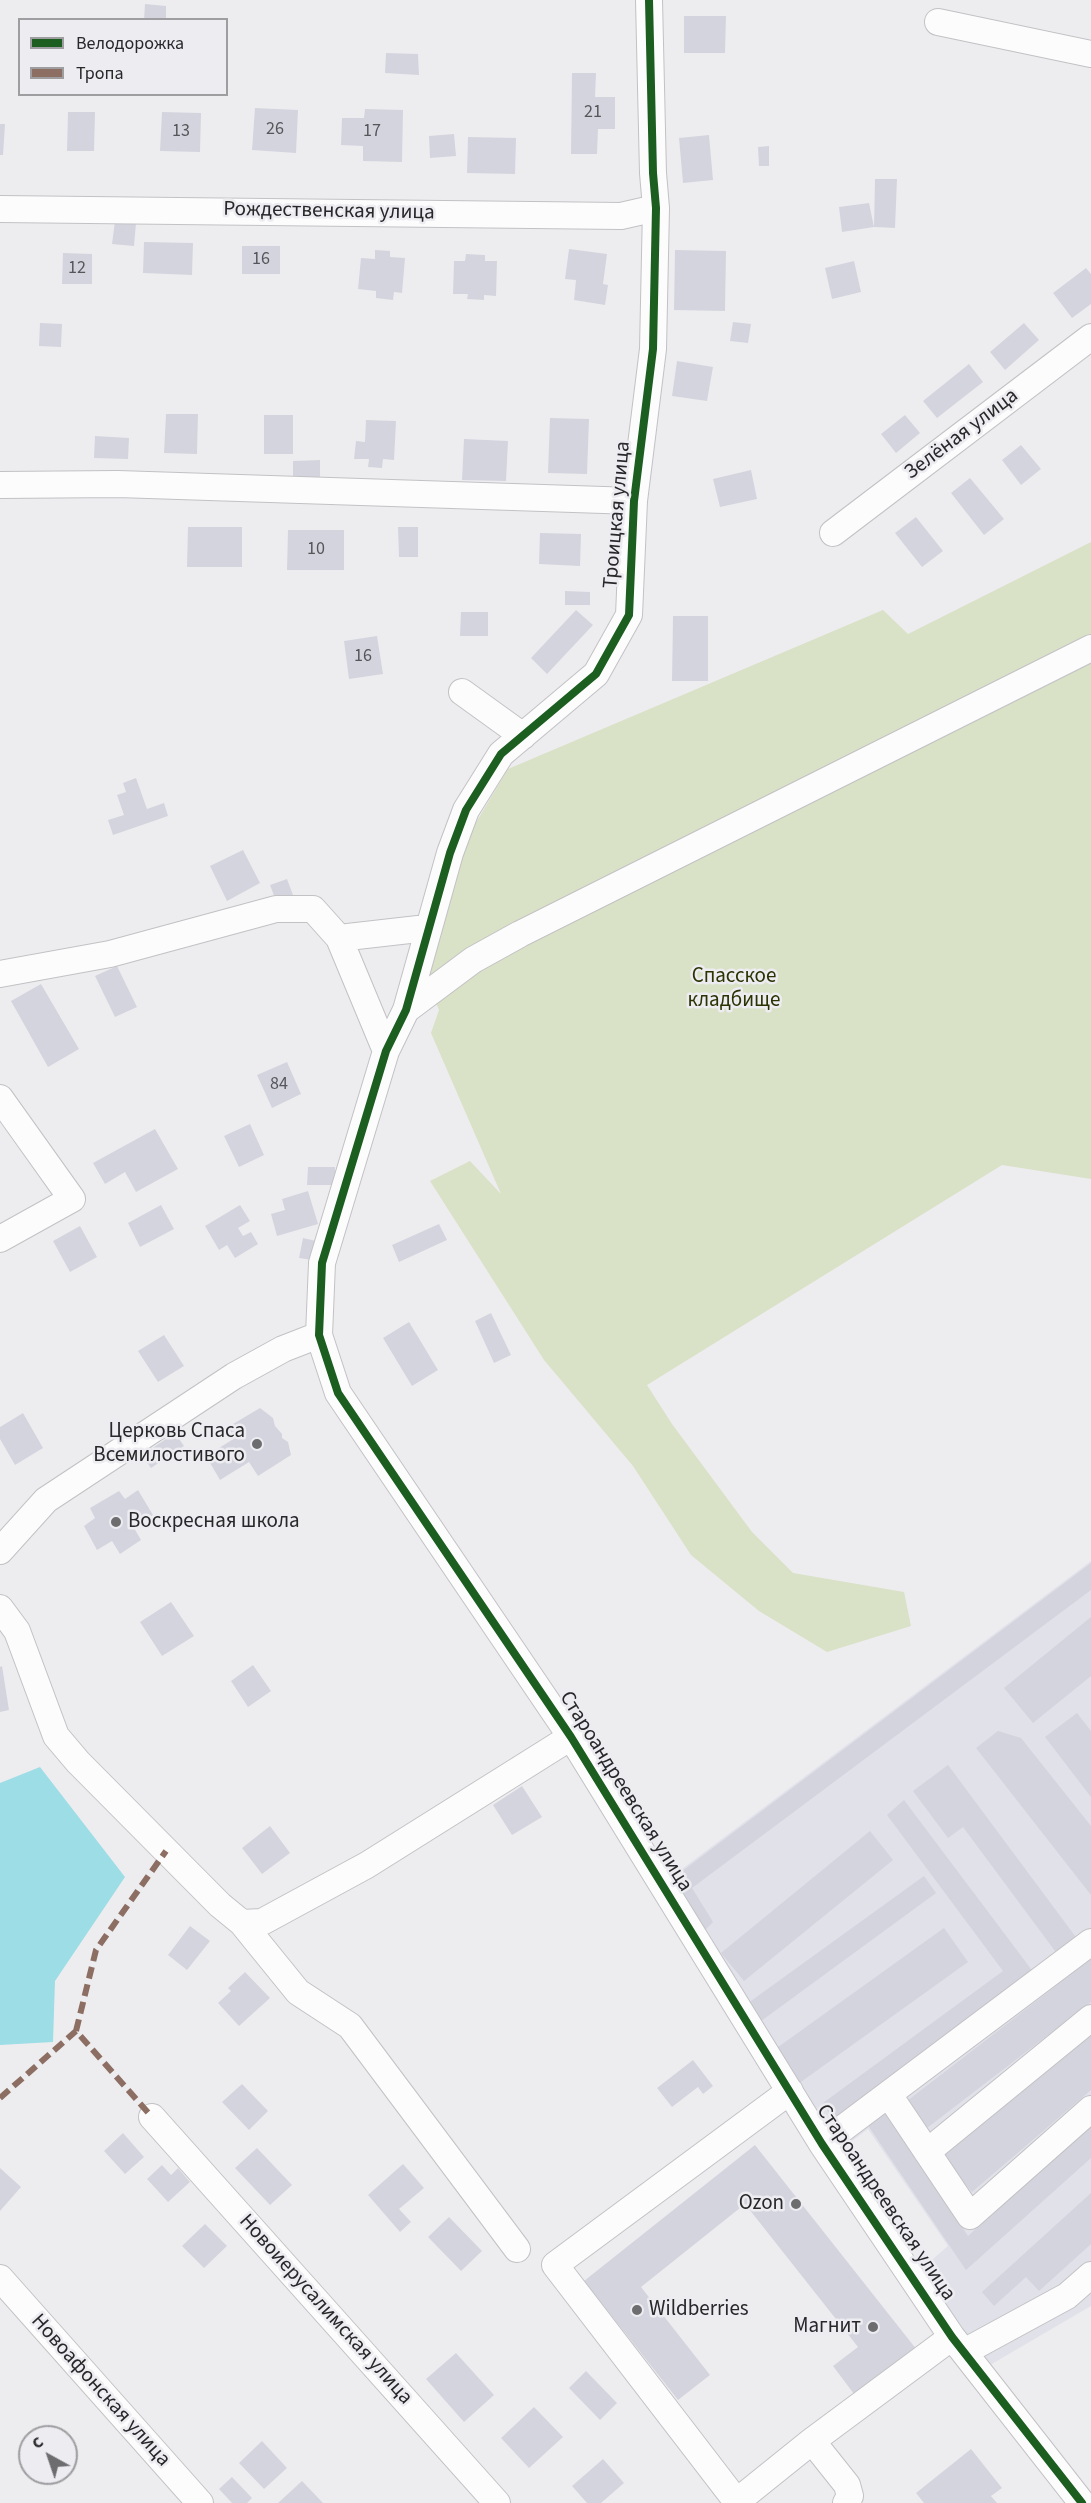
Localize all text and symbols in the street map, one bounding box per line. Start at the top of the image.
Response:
legend [18,18,228,96]
text: Велодорожка [76,31,184,56]
text: Тропа [76,61,124,86]
house number: 21 [584,102,602,124]
house number: 26 [266,119,284,141]
house number: 13 [172,121,190,143]
house number: 17 [363,121,381,143]
street label: Рождественская улица [223,198,435,226]
house number: 16 [252,249,270,271]
house number: 12 [68,258,86,280]
street label: Зелёная улица [900,384,1024,486]
street label: Троицкая улица [599,440,637,590]
house number: 10 [307,539,325,561]
house number: 16 [354,646,372,668]
park label: Спасское кладбище [687,964,781,1014]
house number: 84 [270,1074,288,1096]
place label: Церковь Спаса Всемилостивого [93,1419,245,1469]
marker: Церковь Спаса Всемилостивого [250,1437,264,1451]
place label: Воскресная школа [128,1509,300,1535]
marker: Воскресная школа [109,1515,123,1529]
street label: Староандреевская улица [553,1687,697,1897]
street label: Староандреевская улица [810,2100,960,2306]
place label: Ozon [739,2191,784,2217]
marker: Ozon [789,2197,803,2211]
street label: Новоиерусалимская улица [233,2210,417,2410]
place label: Wildberries [649,2297,749,2323]
marker: Wildberries [630,2303,644,2317]
street label: Новоафонская улица [25,2310,175,2472]
place label: Магнит [793,2314,861,2340]
marker: Магнит [866,2320,880,2334]
north arrow [18,2425,78,2485]
text: С [27,2431,48,2454]

